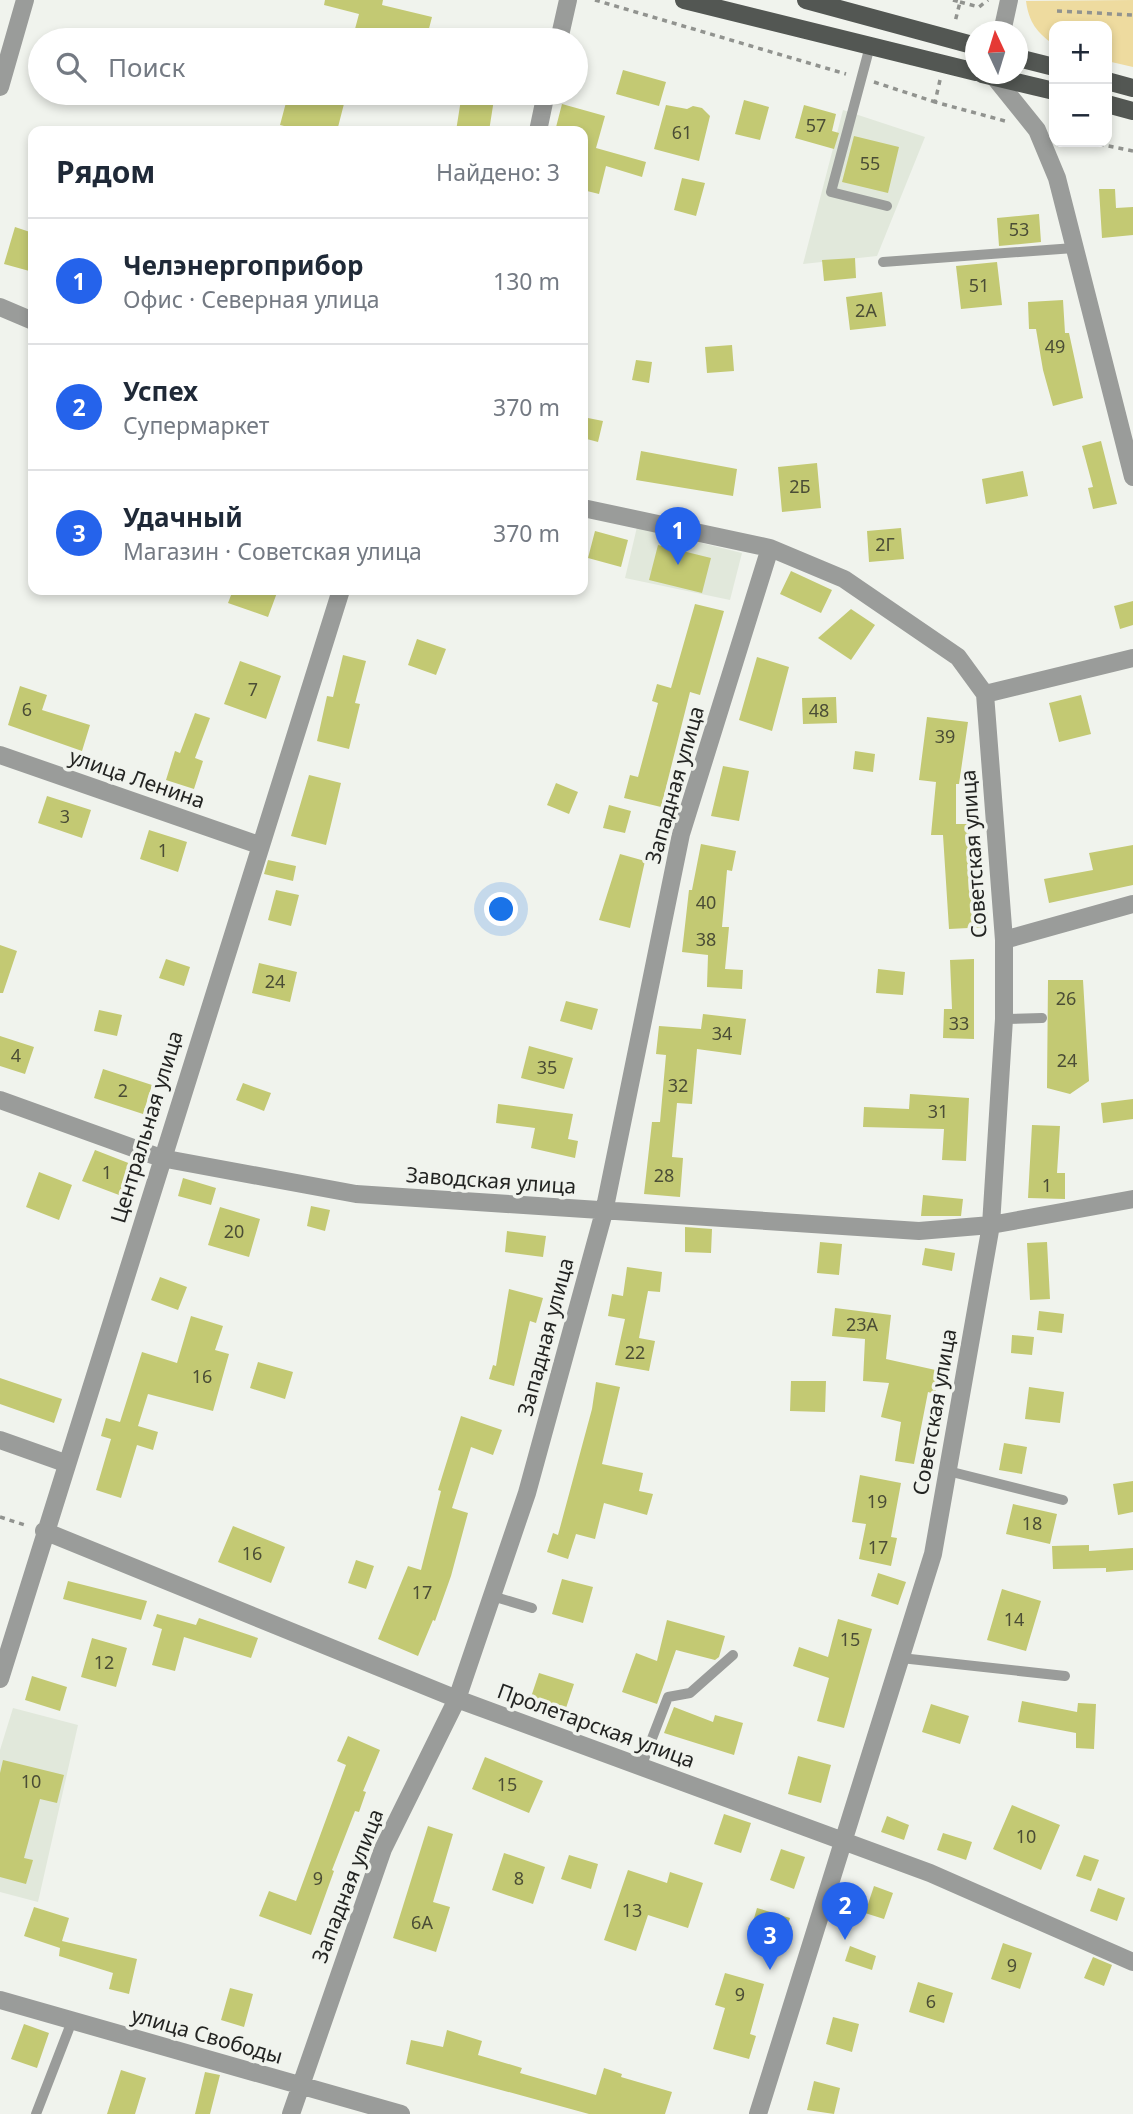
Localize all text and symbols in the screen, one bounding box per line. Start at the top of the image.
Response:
north arrow [965,21,1028,84]
map controls [1049,21,1112,147]
button: + [1049,21,1112,84]
search box [28,28,588,105]
icon: search [52,48,90,86]
text: Поиск [108,49,185,85]
button: − [1049,84,1112,147]
house number: 57 [806,113,826,137]
house number: 61 [672,120,692,144]
text: Рядом [56,151,155,192]
house number: 55 [860,151,880,175]
text: Найдено: 3 [436,156,560,188]
house number: 53 [1009,217,1029,241]
text: Челэнергоприбор [123,247,364,283]
text: 1 [72,265,86,297]
text: 130 m [493,265,560,297]
house number: 51 [969,273,989,297]
text: Офис · Северная улица [123,283,380,315]
house number: 2А [855,298,877,322]
house number: 49 [1045,334,1065,358]
text: Успех [123,373,198,409]
text: 2 [72,391,86,423]
text: 370 m [493,391,560,423]
text: Супермаркет [123,409,269,441]
house number: 2Б [789,474,811,498]
text: Удачный [123,499,243,535]
pin: 1 [655,507,701,565]
text: 3 [72,517,86,549]
text: 370 m [493,517,560,549]
house number: 2Г [875,532,895,556]
text: Магазин · Советская улица [123,535,422,567]
house number: 7 [248,677,258,701]
house number: 6 [22,697,32,721]
house number: 48 [809,698,829,722]
street label: Западная улица [638,703,710,867]
house number: 39 [935,724,955,748]
street label: улица Ленина [66,742,209,814]
street label: Советская улица [953,769,993,939]
house number: 3 [60,804,70,828]
house number: 1 [158,838,168,862]
house number: 40 [696,890,716,914]
your location [484,892,518,926]
house number: 38 [696,927,716,951]
house number: 24 [265,969,285,993]
house number: 26 [1056,986,1076,1010]
house number: 33 [949,1011,969,1035]
house number: 34 [712,1021,732,1045]
street label: Центральная улица [103,1027,189,1226]
house number: 4 [11,1043,21,1067]
house number: 24 [1057,1048,1077,1072]
house number: 35 [537,1055,557,1079]
house number: 32 [668,1073,688,1097]
house number: 2 [118,1078,128,1102]
house number: 31 [928,1099,948,1123]
house number: 1 [102,1160,112,1184]
street label: Заводская улица [405,1160,577,1200]
house number: 28 [654,1163,674,1187]
house number: 1 [1042,1173,1052,1197]
house number: 20 [224,1219,244,1243]
street label: Западная улица [510,1255,580,1419]
house number: 23А [846,1312,879,1336]
street label: Советская улица [906,1326,962,1497]
house number: 22 [625,1340,645,1364]
house number: 16 [192,1364,212,1388]
house number: 19 [867,1489,887,1513]
house number: 18 [1022,1511,1042,1535]
house number: 17 [868,1535,888,1559]
house number: 16 [242,1541,262,1565]
house number: 17 [412,1580,432,1604]
house number: 14 [1004,1607,1024,1631]
house number: 15 [840,1627,860,1651]
house number: 12 [94,1650,114,1674]
street label: Пролетарская улица [494,1676,699,1774]
house number: 10 [21,1769,41,1793]
house number: 15 [497,1772,517,1796]
street label: Западная улица [305,1805,389,1967]
house number: 10 [1016,1824,1036,1848]
house number: 9 [313,1866,323,1890]
house number: 8 [514,1866,524,1890]
pin: 2 [822,1882,868,1940]
house number: 13 [622,1898,642,1922]
house number: 6А [411,1910,433,1934]
pin: 3 [747,1912,793,1970]
house number: 9 [1007,1953,1017,1977]
house number: 9 [735,1982,745,2006]
house number: 6 [926,1989,936,2013]
street label: улица Свободы [128,2000,286,2070]

